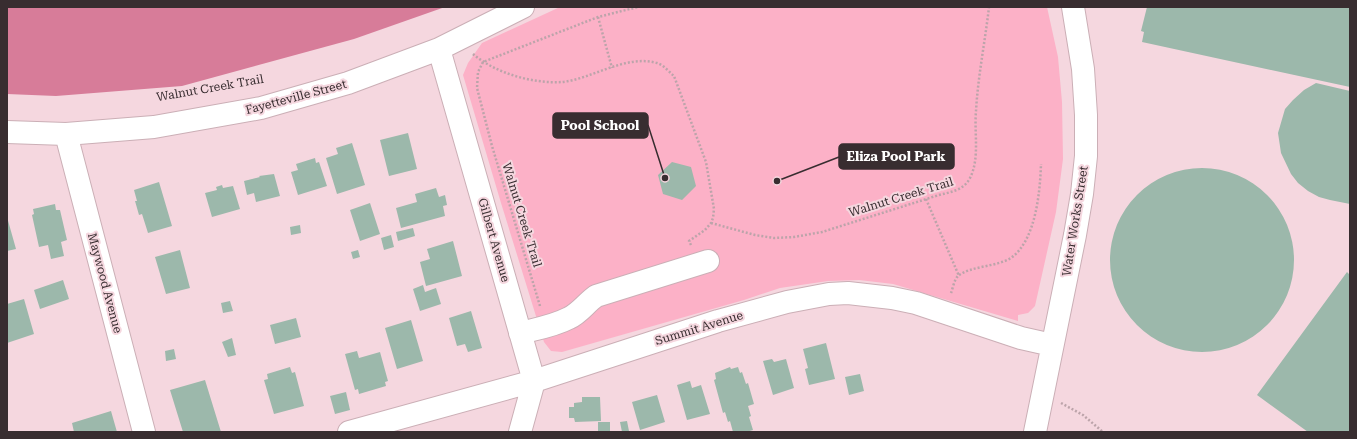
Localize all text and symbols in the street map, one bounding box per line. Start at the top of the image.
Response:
street label: Walnut Creek Trail [155,72,265,104]
street label: Fayetteville Street [244,77,348,117]
callout: Pool School [553,113,648,138]
text: Pool School [561,118,640,133]
callout: Eliza Pool Park [839,144,954,169]
text: Eliza Pool Park [847,149,945,164]
street label: Walnut Creek Trail [499,161,545,269]
street label: Water Works Street [1059,164,1091,277]
street label: Walnut Creek Trail [847,174,955,220]
street label: Gilbert Avenue [475,196,513,284]
street label: Maywood Avenue [85,231,125,335]
street label: Summit Avenue [653,308,745,348]

